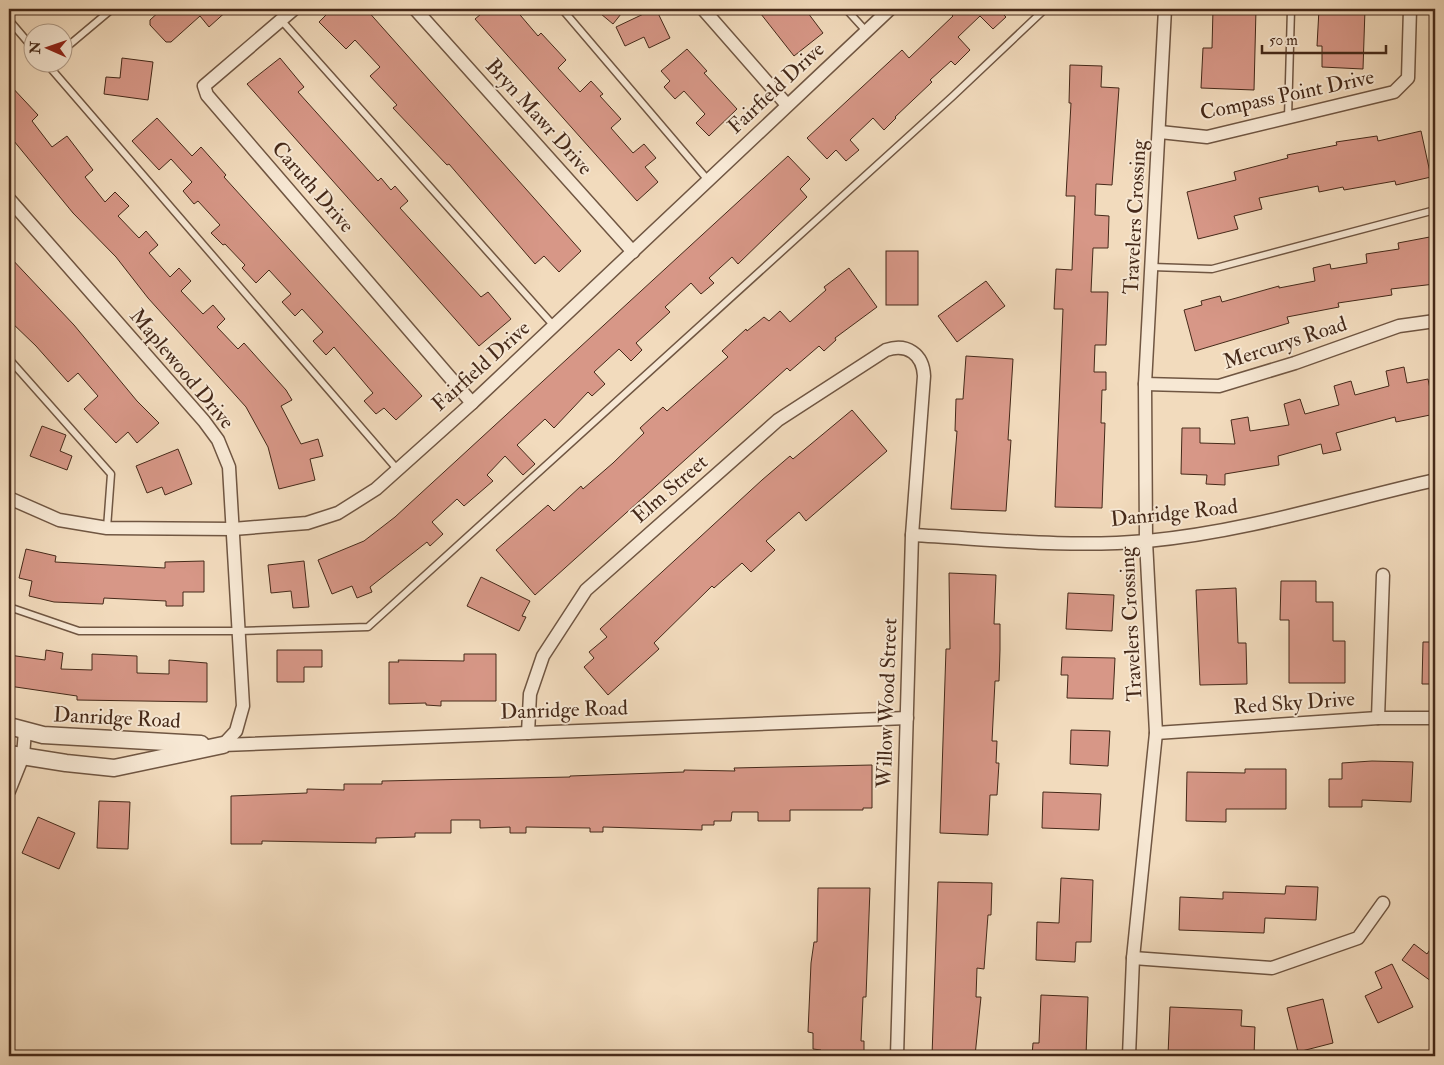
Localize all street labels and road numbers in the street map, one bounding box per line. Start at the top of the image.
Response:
street label: Fairfield Drive [722,36,830,140]
street label: Bryn Mawr Drive [480,53,599,181]
street label: Compass Point Drive [1198,63,1377,127]
street label: Caruth Drive [266,136,360,239]
street label: Travelers Crossing [1117,138,1153,295]
street label: Maplewood Drive [124,303,240,435]
street label: Mercurys Road [1220,310,1351,376]
street label: Fairfield Drive [426,315,536,417]
street label: Elm Street [626,449,714,529]
street label: Danridge Road [1109,493,1240,533]
street label: Travelers Crossing [1113,545,1149,702]
street label: Willow Wood Street [871,617,903,789]
street label: Red Sky Drive [1232,685,1356,721]
street label: Danridge Road [500,694,629,726]
street label: Danridge Road [53,701,182,735]

